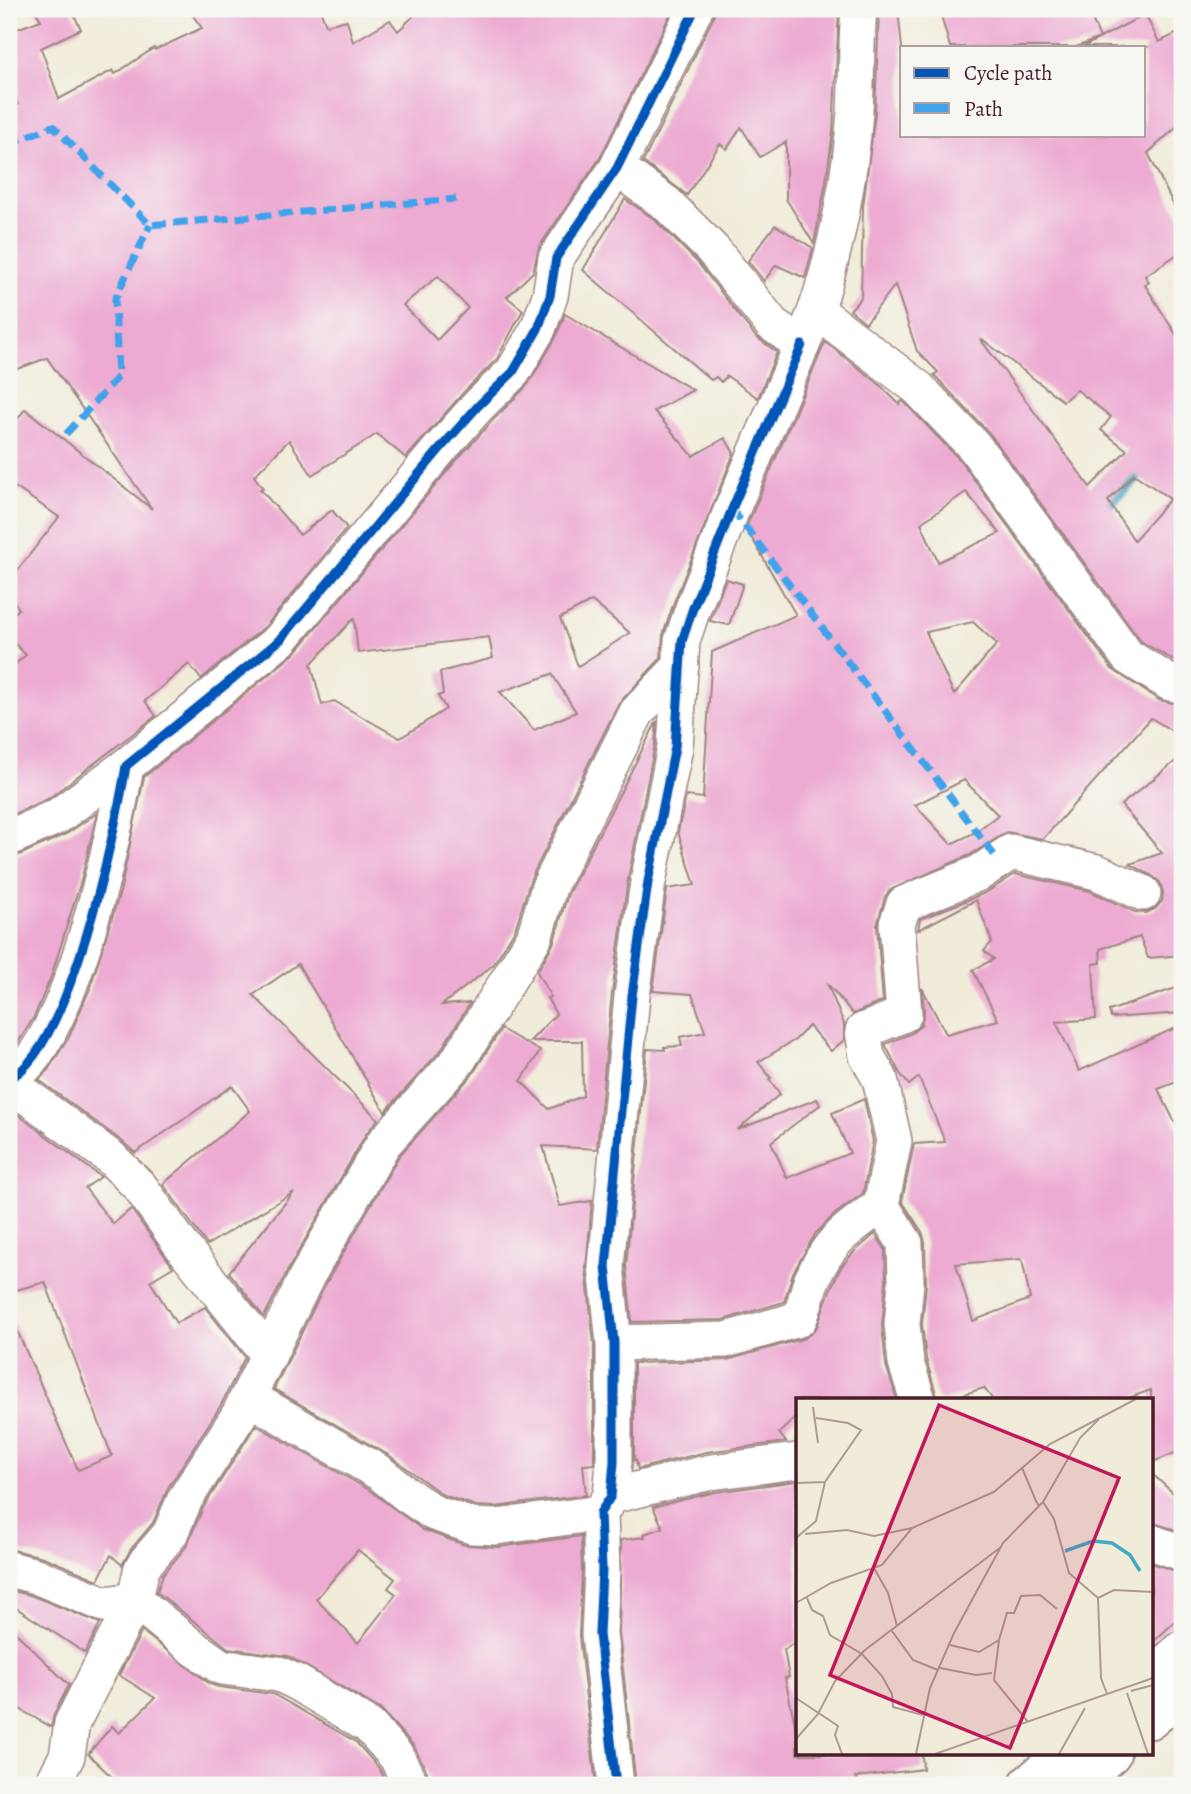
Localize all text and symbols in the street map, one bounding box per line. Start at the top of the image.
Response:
legend [900,46,1146,136]
text: Cycle path [964,59,1053,87]
text: Path [964,95,1003,123]
inset map [796,1398,1152,1756]

